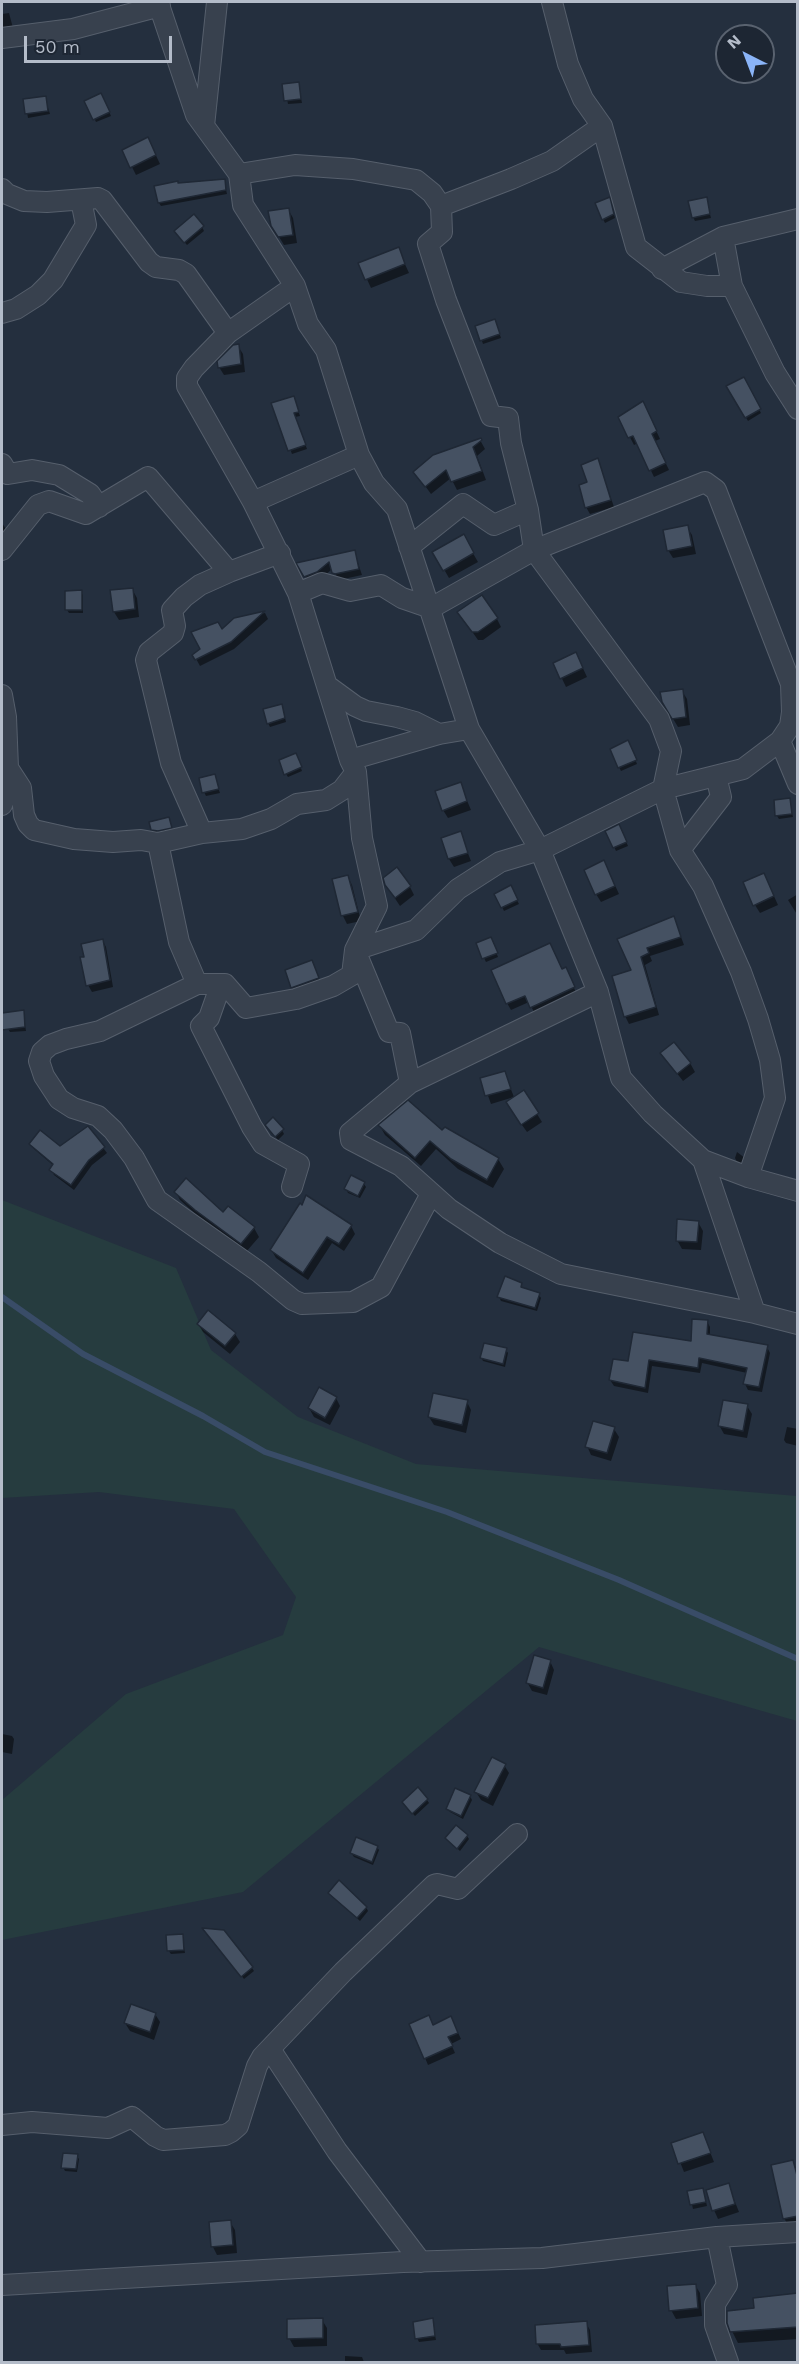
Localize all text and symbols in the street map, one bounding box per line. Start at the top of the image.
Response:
scale bar [27,24,176,62]
north arrow [715,24,775,84]
text: N [723,31,745,53]
text: 50 m [35,36,80,57]

